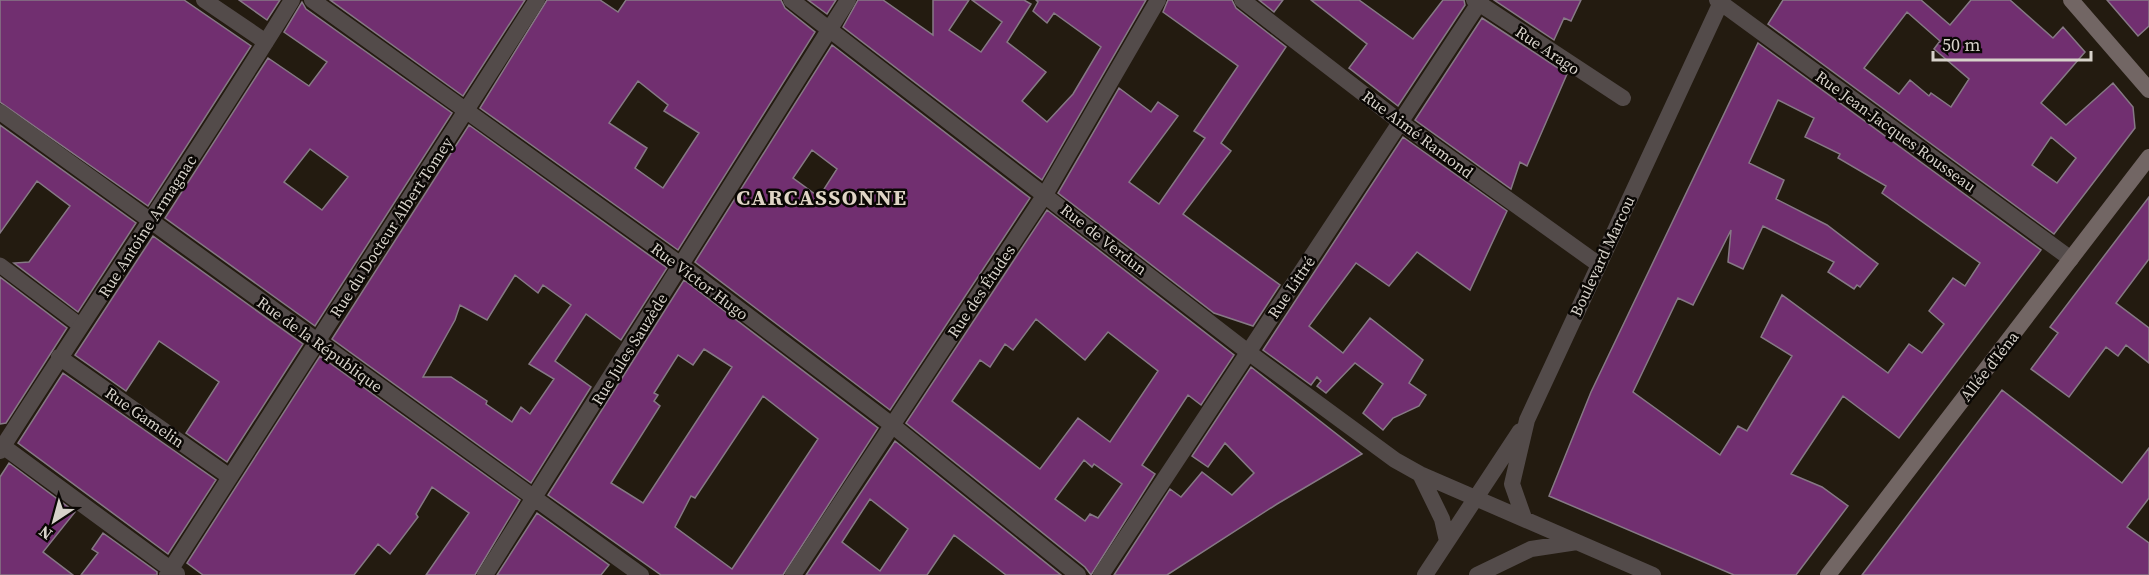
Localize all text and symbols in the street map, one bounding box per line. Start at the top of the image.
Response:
street label: Rue Arago [1511,20,1585,80]
scale bar [1933,24,2090,62]
text: 50 m [1942,32,1980,57]
street label: Rue Jean-Jacques Rousseau [1811,65,1981,197]
street label: Rue Aimé Ramond [1358,85,1478,183]
street label: Rue du Docteur Albert Tomey [324,132,458,321]
street label: Rue Antoine Armagnac [93,150,201,301]
district label: CARCASSONNE [736,182,908,212]
street label: Boulevard Marcou [1564,192,1640,320]
street label: Rue de Verdun [1056,198,1152,280]
street label: Rue Victor Hugo [647,237,753,325]
street label: Rue des Études [942,240,1020,342]
street label: Rue Littré [1262,251,1320,323]
street label: Rue Jules Sauzède [586,289,672,409]
street label: Rue de la République [253,291,387,397]
street label: Allée d'Iéna [1955,326,2024,406]
street label: Rue Gamelin [101,382,189,453]
north arrow [24,491,84,551]
text: N [34,521,56,545]

